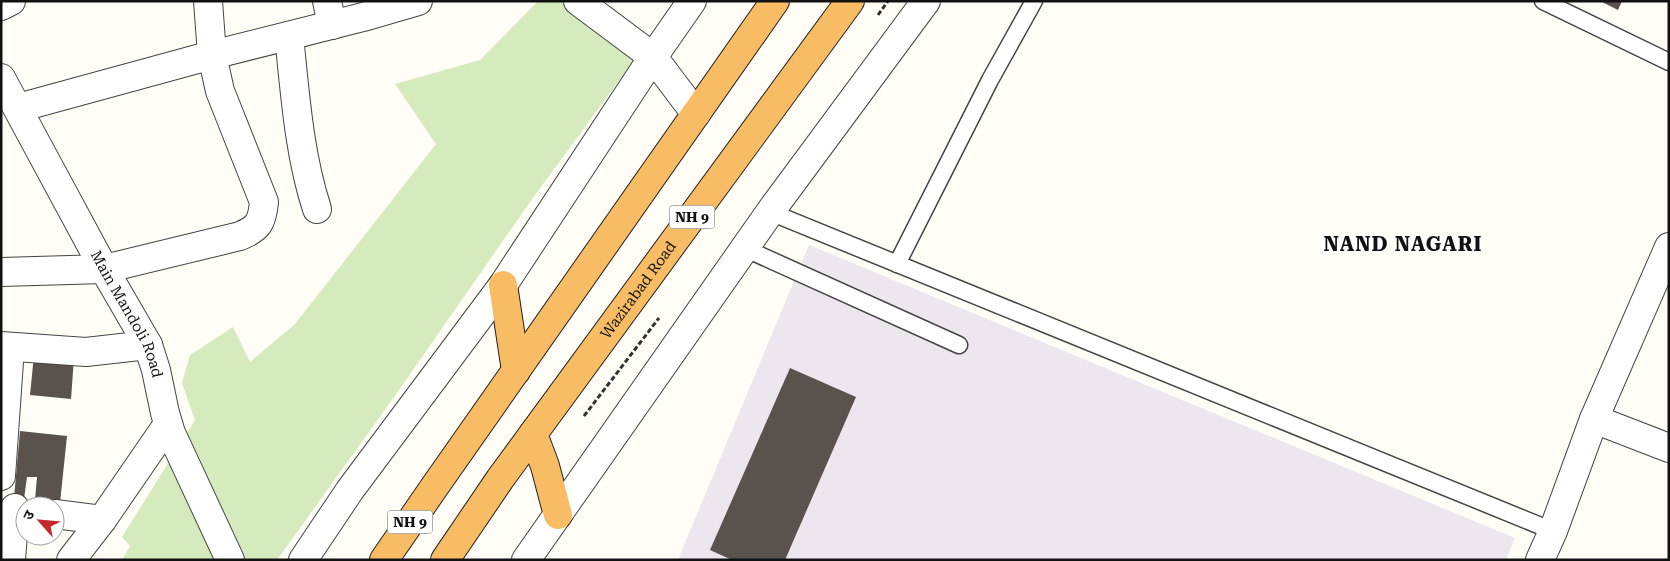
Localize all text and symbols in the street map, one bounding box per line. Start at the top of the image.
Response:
road number: NH 9 [670,206,714,228]
district label: NAND NAGARI [1324,232,1483,256]
street label: Wazirabad Road [597,237,680,342]
street label: Main Mandoli Road [87,247,166,380]
north arrow [15,496,65,546]
text: उ [19,507,38,522]
road number: NH 9 [388,511,432,534]

